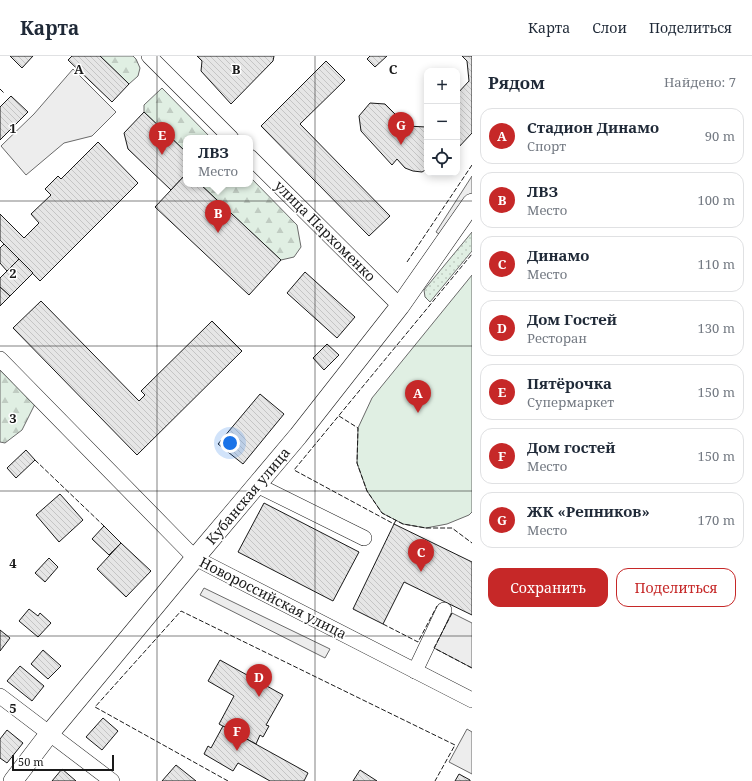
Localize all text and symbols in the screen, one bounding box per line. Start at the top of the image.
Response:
text: Карта [20,15,79,41]
text: Карта [528,18,570,37]
text: Слои [592,18,627,37]
text: Поделиться [649,18,732,37]
text: A [74,60,84,78]
text: B [232,60,241,78]
text: C [389,60,398,78]
map controls [424,68,460,176]
button: + [424,68,460,104]
text: Рядом [488,71,545,94]
text: Найдено: 7 [664,73,736,91]
button: − [424,104,460,140]
pin: G [388,112,414,145]
text: Стадион Динамо [527,117,659,137]
text: 1 [9,119,17,137]
pin: E [149,122,175,155]
text: A [497,127,507,145]
text: 90 m [705,127,735,145]
popup [183,135,253,187]
text: Спорт [527,137,566,155]
button: locate [424,140,460,176]
text: ЛВЗ [198,142,229,162]
text: Место [198,162,238,180]
street label: улица Пархоменко [271,176,380,285]
text: ЛВЗ [527,181,558,201]
text: B [498,191,506,209]
text: 100 m [698,191,735,209]
pin: B [205,200,231,233]
text: Место [527,201,567,219]
text: Динамо [527,245,589,265]
text: C [498,255,506,273]
text: 110 m [698,255,735,273]
text: 2 [9,264,17,282]
text: Место [527,265,567,283]
text: Дом Гостей [527,309,617,329]
text: D [497,319,507,337]
text: 130 m [698,319,735,337]
text: Ресторан [527,329,587,347]
text: Пятёрочка [527,373,612,393]
pin: A [405,380,431,413]
text: E [498,383,506,401]
text: 150 m [698,383,735,401]
text: Супермаркет [527,393,614,411]
text: 3 [9,409,17,427]
your location [220,433,240,453]
text: Дом гостей [527,437,616,457]
street label: Кубанская улица [201,443,294,548]
text: F [498,447,506,465]
text: 150 m [698,447,735,465]
text: Место [527,457,567,475]
text: ЖК «Репников» [527,501,650,521]
text: G [497,511,507,529]
text: 170 m [698,511,735,529]
text: Место [527,521,567,539]
pin: C [408,539,434,572]
street label: Новороссийская улица [196,552,350,643]
text: 4 [9,554,17,572]
button: Сохранить [488,568,608,607]
button: Поделиться [616,568,736,607]
pin: D [246,664,272,697]
text: 5 [9,699,17,717]
pin: F [224,718,250,751]
scale bar [12,753,114,772]
text: 50 m [18,754,44,769]

